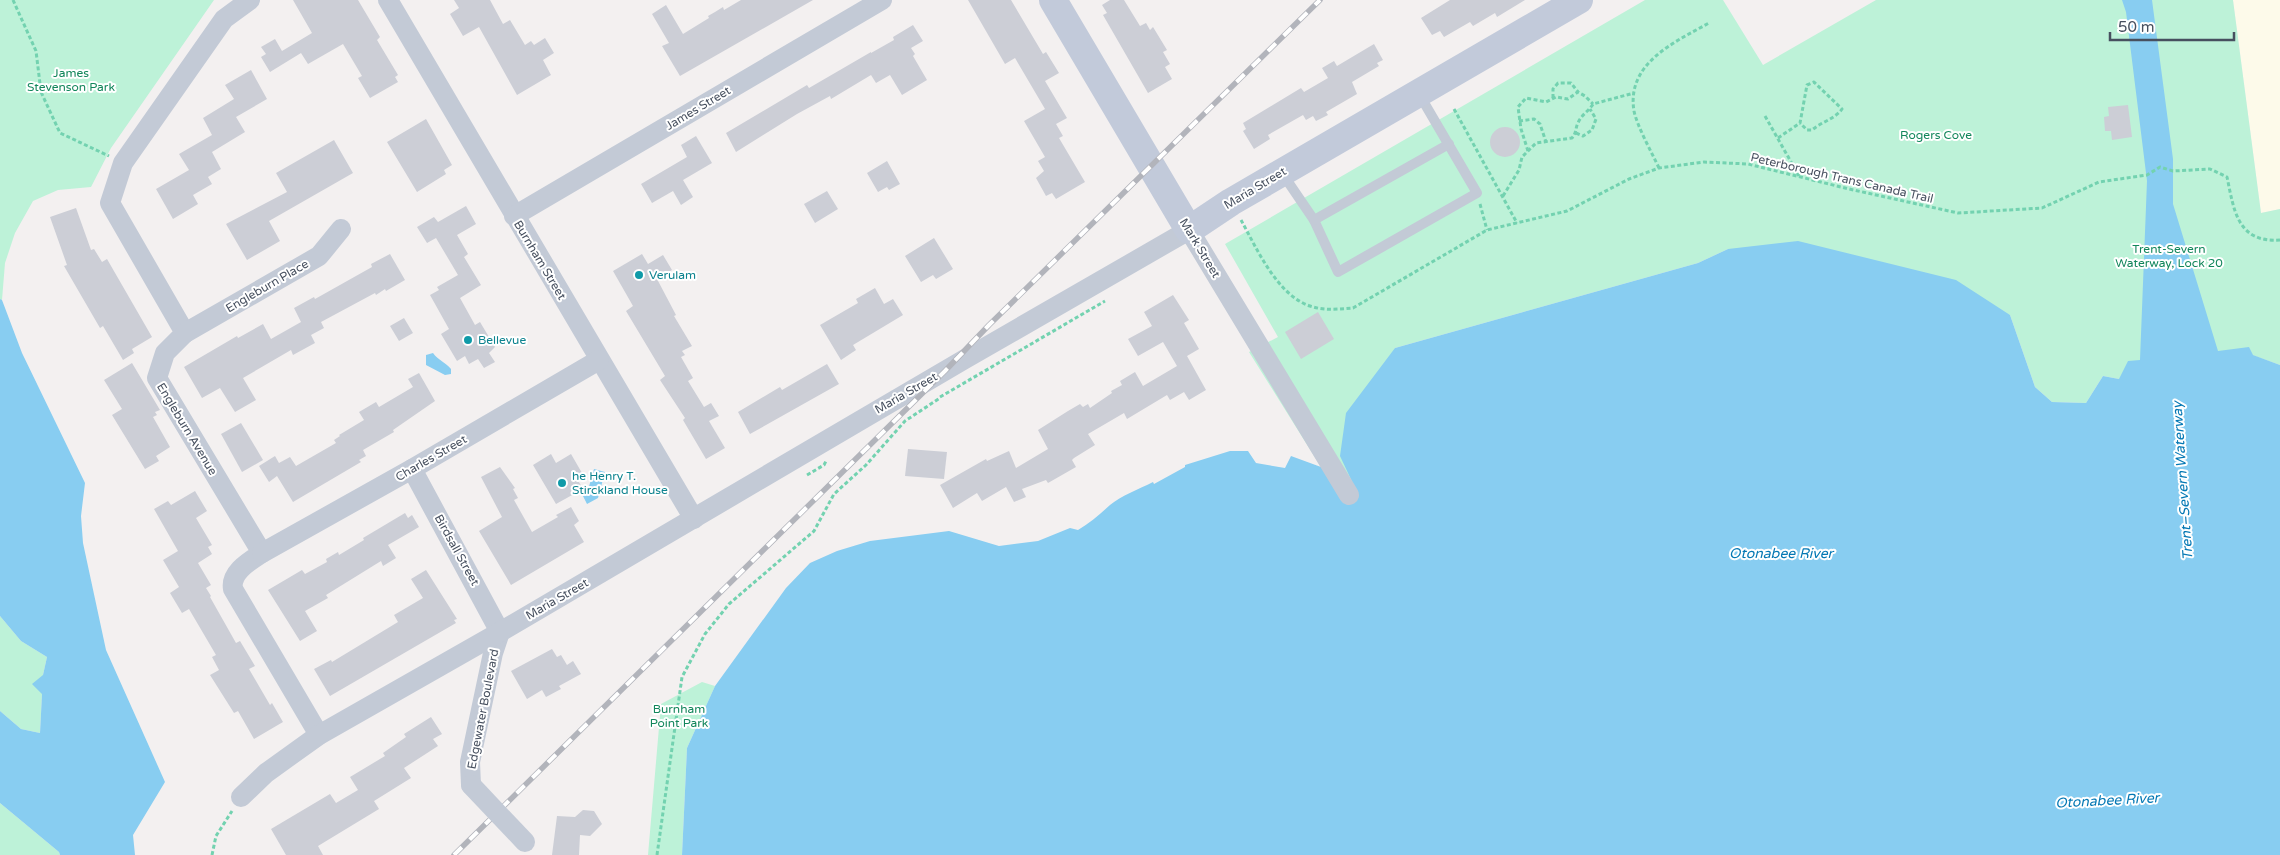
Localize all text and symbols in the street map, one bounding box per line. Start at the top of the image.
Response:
scale bar [2110,10,2234,42]
text: 50 m [2118,18,2155,36]
park label: James Stevenson Park [27,66,115,94]
street label: James Street [663,83,733,133]
park label: Rogers Cove [1900,128,1972,142]
street label: Peterborough Trans Canada Trail [1749,150,1935,206]
street label: Maria Street [1221,164,1289,212]
street label: Mark Street [1177,216,1223,281]
street label: Burnham Street [511,218,569,302]
park label: Trent-Severn Waterway, Lock 20 [2115,242,2223,270]
street label: Engleburn Place [223,257,311,315]
place label: Verulam [649,268,696,282]
marker: Verulam [633,269,645,281]
place label: Bellevue [478,333,526,347]
marker: Bellevue [462,334,474,346]
street label: Maria Street [872,369,940,417]
street label: Engleburn Avenue [154,380,220,478]
water label: Trent–Severn Waterway [2168,400,2197,561]
street label: Charles Street [393,432,469,484]
place label: he Henry T. Stirckland House [572,469,668,497]
marker: he Henry T. Stirckland House [556,477,568,489]
street label: Birdsall Street [432,512,482,588]
water label: Otonabee River [1729,545,1835,562]
street label: Maria Street [523,575,591,623]
street label: Edgewater Boulevard [464,648,502,770]
park label: Burnham Point Park [650,702,709,730]
water label: Otonabee River [2055,789,2161,812]

